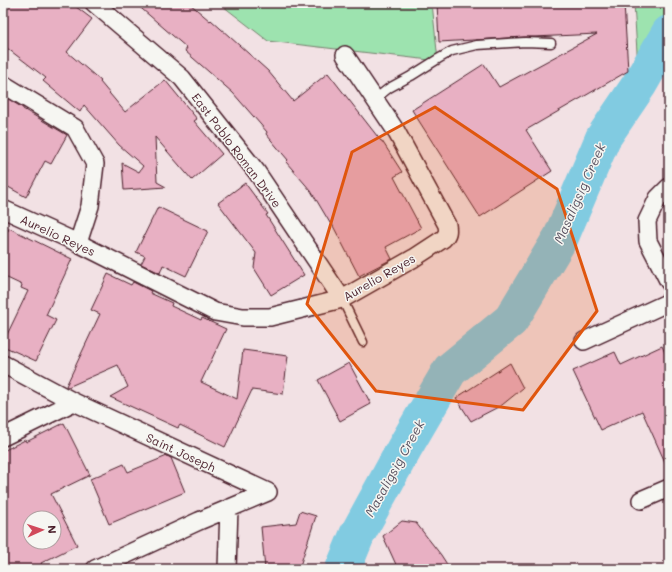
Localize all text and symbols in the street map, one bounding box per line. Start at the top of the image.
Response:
street label: East Pablo Roman Drive [189,89,285,211]
water label: Masaligsig Creek [549,139,609,246]
street label: Aurelio Reyes [18,211,98,259]
street label: Aurelio Reyes [340,250,418,304]
water label: Masaligsig Creek [360,415,428,520]
street label: Saint Joseph [144,429,218,475]
north arrow [22,510,62,550]
text: N [45,525,60,534]

